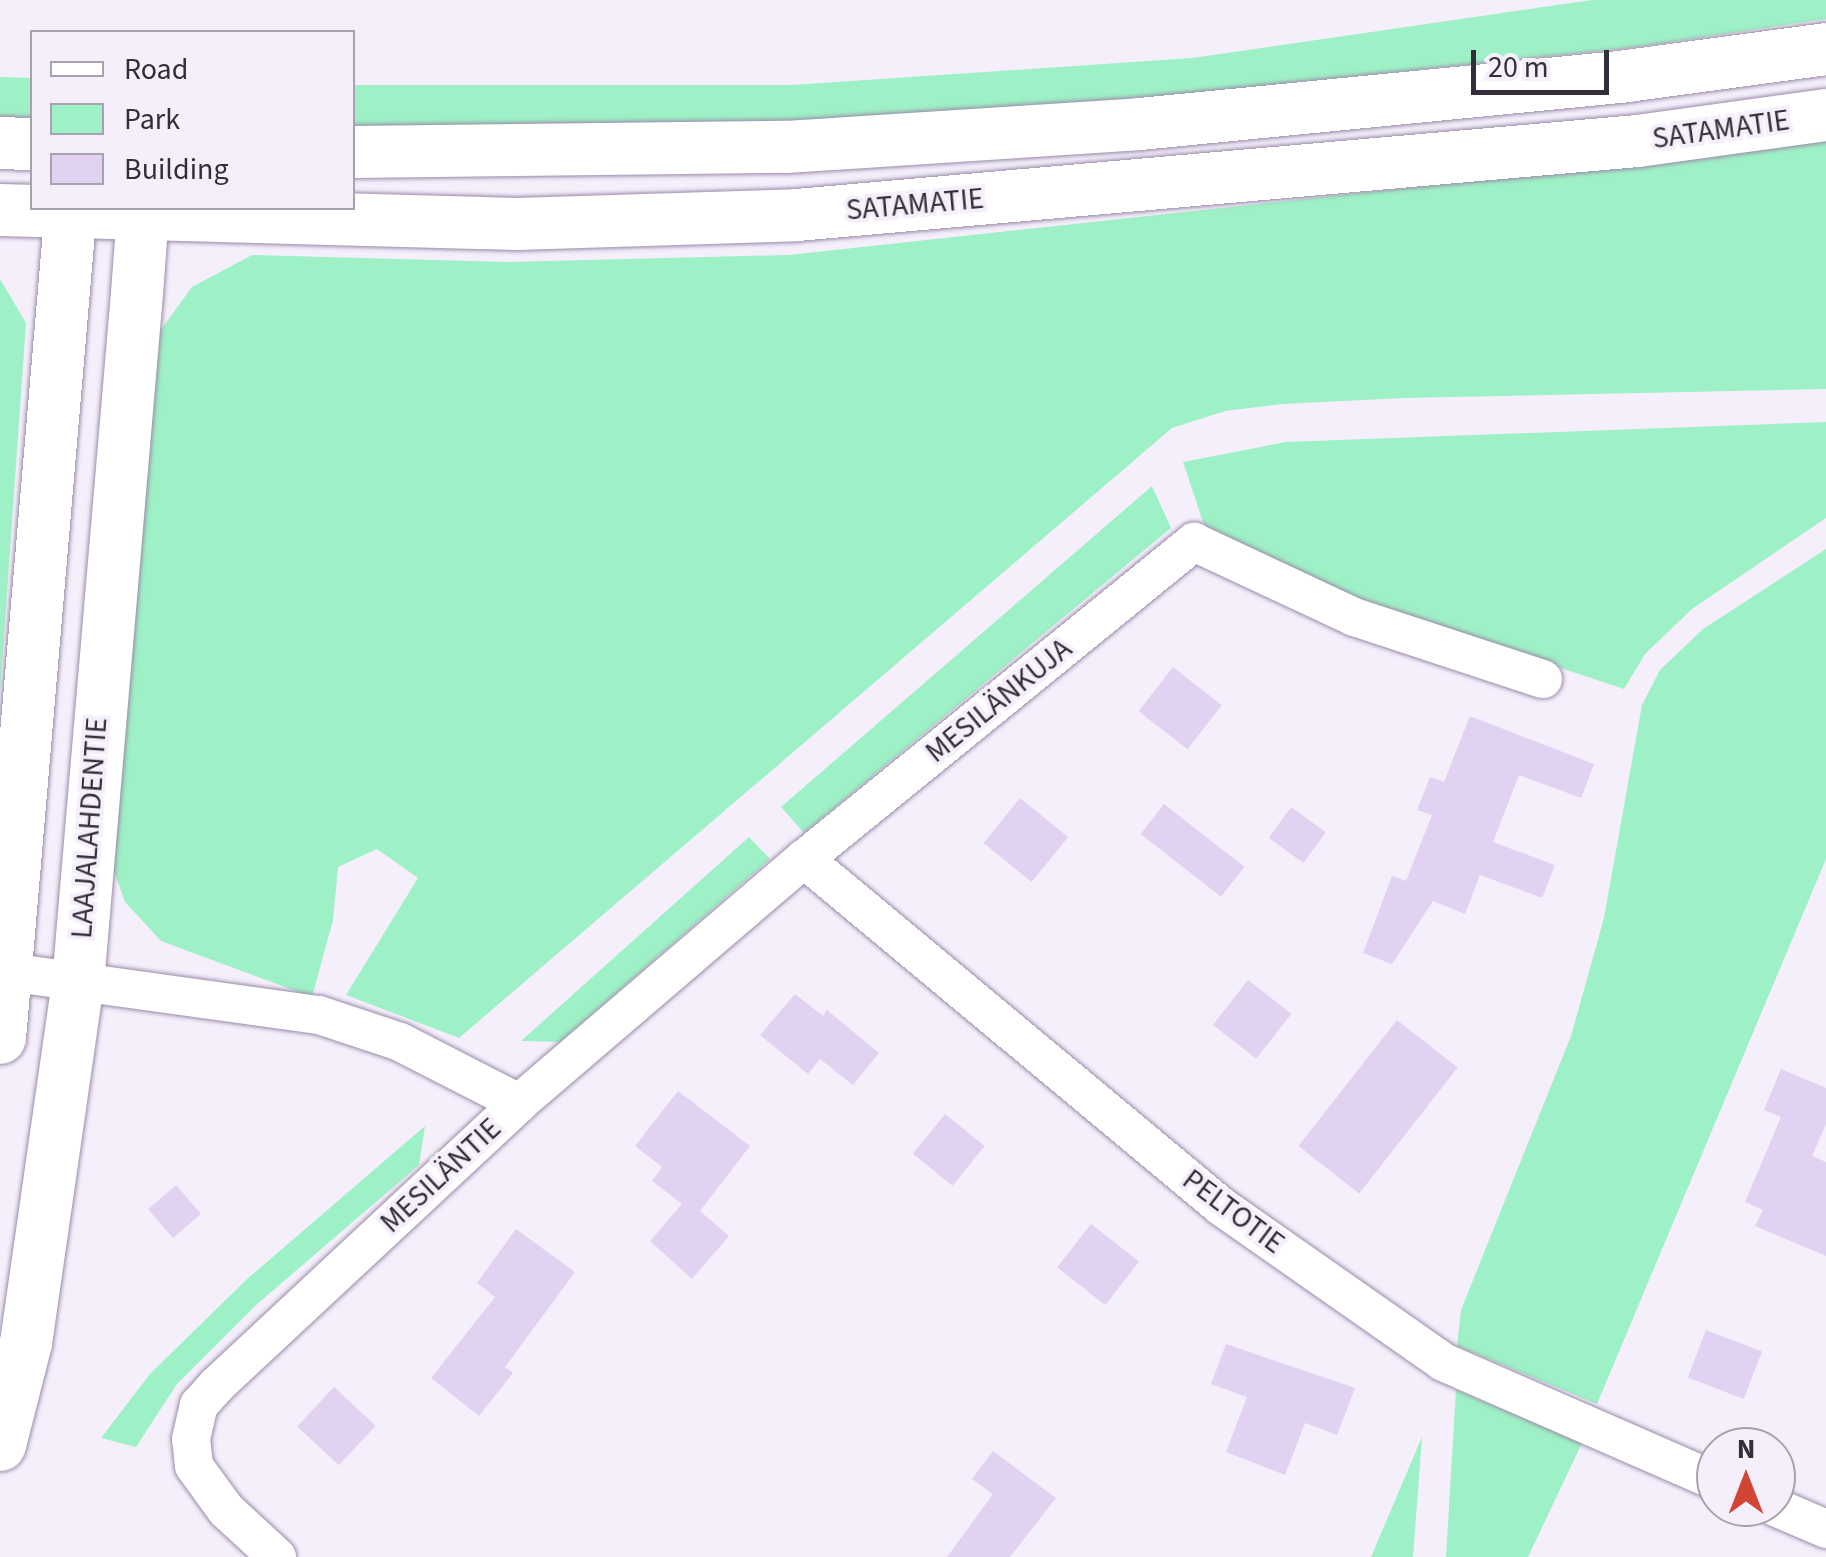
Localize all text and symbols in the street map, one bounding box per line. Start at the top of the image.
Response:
legend [30,30,355,210]
scale bar [1476,30,1614,92]
text: 20 m [1488,46,1549,89]
text: Road [124,48,188,91]
text: Park [124,98,180,141]
street label: SATAMATIE [1650,103,1792,157]
text: Building [124,148,229,191]
street label: SATAMATIE [845,181,985,229]
street label: MESILÄNKUJA [919,631,1079,771]
street label: LAAJALAHDENTIE [64,716,116,940]
street label: MESILÄNTIE [373,1111,509,1241]
street label: PELTOTIE [1175,1162,1291,1262]
north arrow [1696,1427,1796,1527]
text: N [1737,1429,1755,1469]

